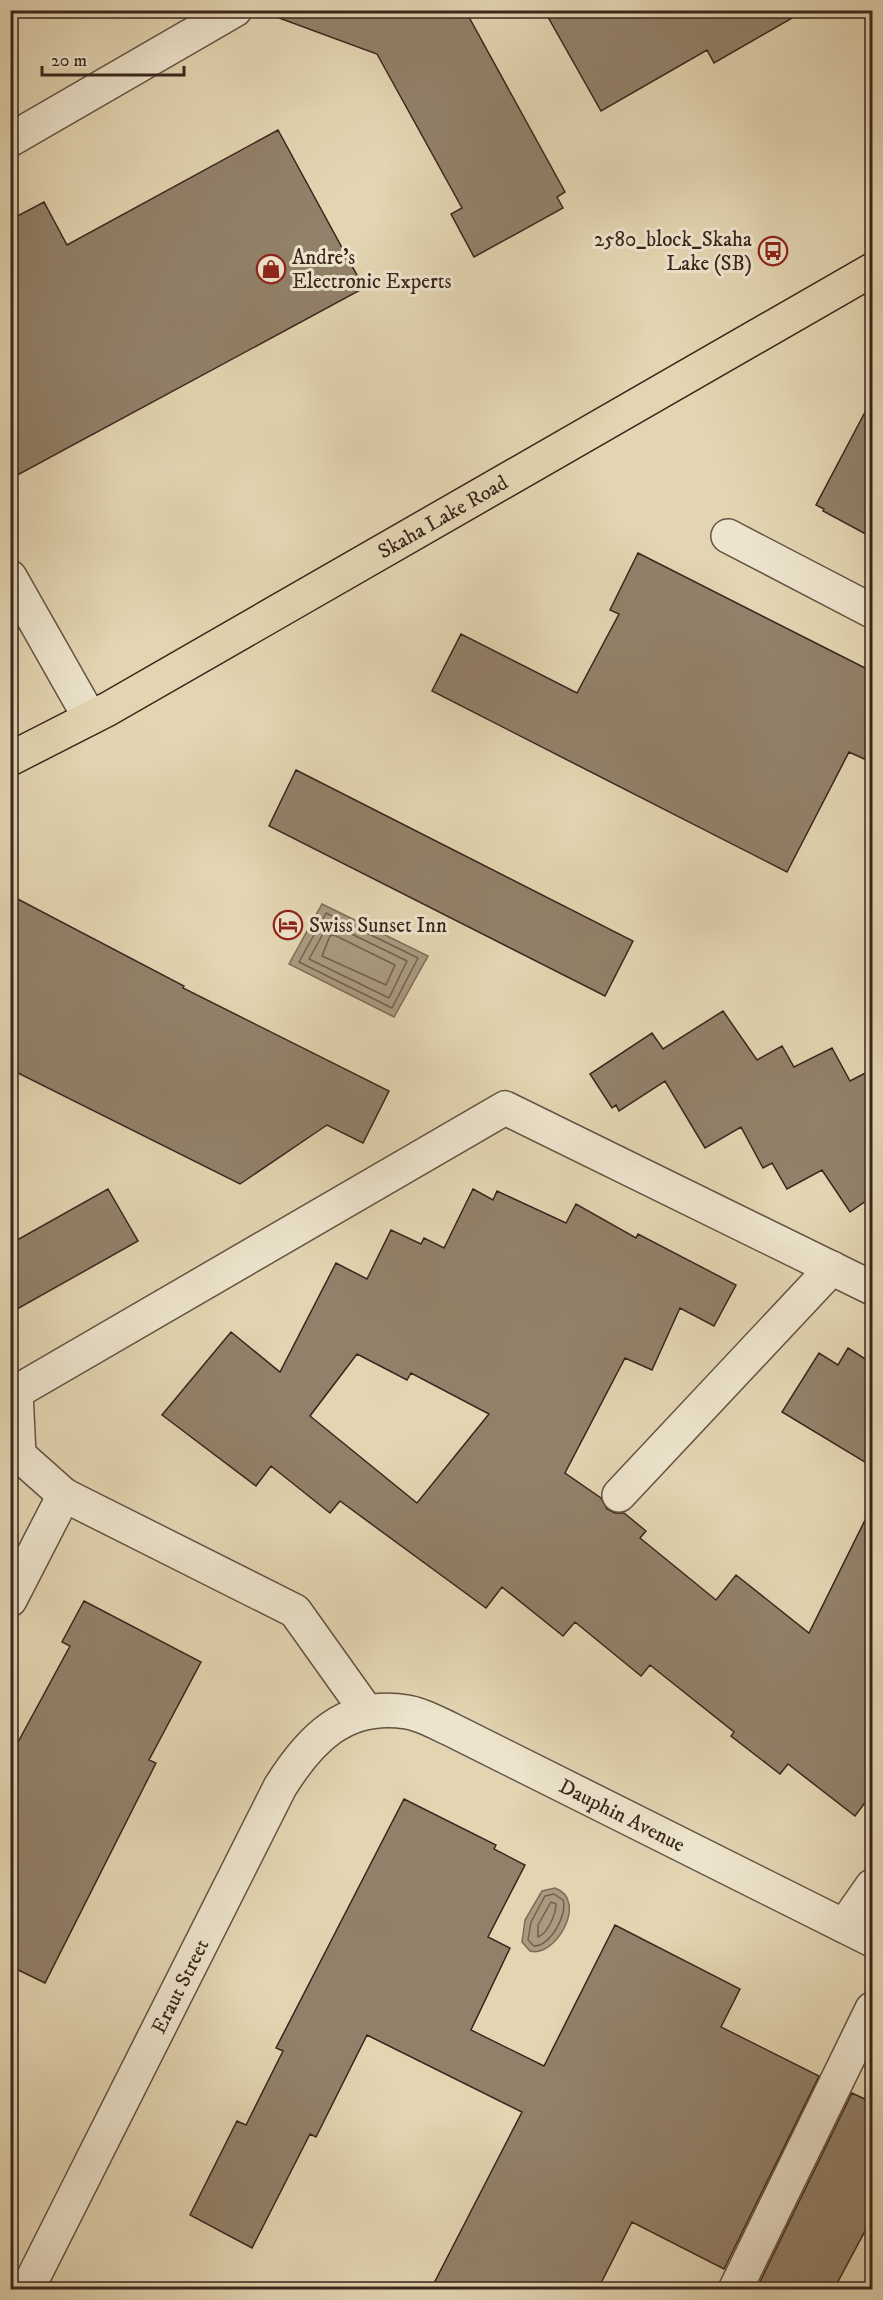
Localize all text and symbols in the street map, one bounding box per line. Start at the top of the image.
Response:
scale bar [42,39,184,77]
text: 20 m [51,50,87,72]
place label: 2580_block_Skaha Lake (SB) [594,227,752,277]
bus stop icon: 2580_block_Skaha Lake (SB) [757,235,789,267]
place label: Andre's Electronic Experts [292,245,452,295]
shop icon: Andre's Electronic Experts [255,253,287,285]
street label: Skaha Lake Road [373,470,513,565]
hotel icon: Swiss Sunset Inn [272,909,304,941]
place label: Swiss Sunset Inn [309,913,447,939]
street label: Dauphin Avenue [554,1774,689,1859]
street label: Eraut Street [146,1935,215,2038]

